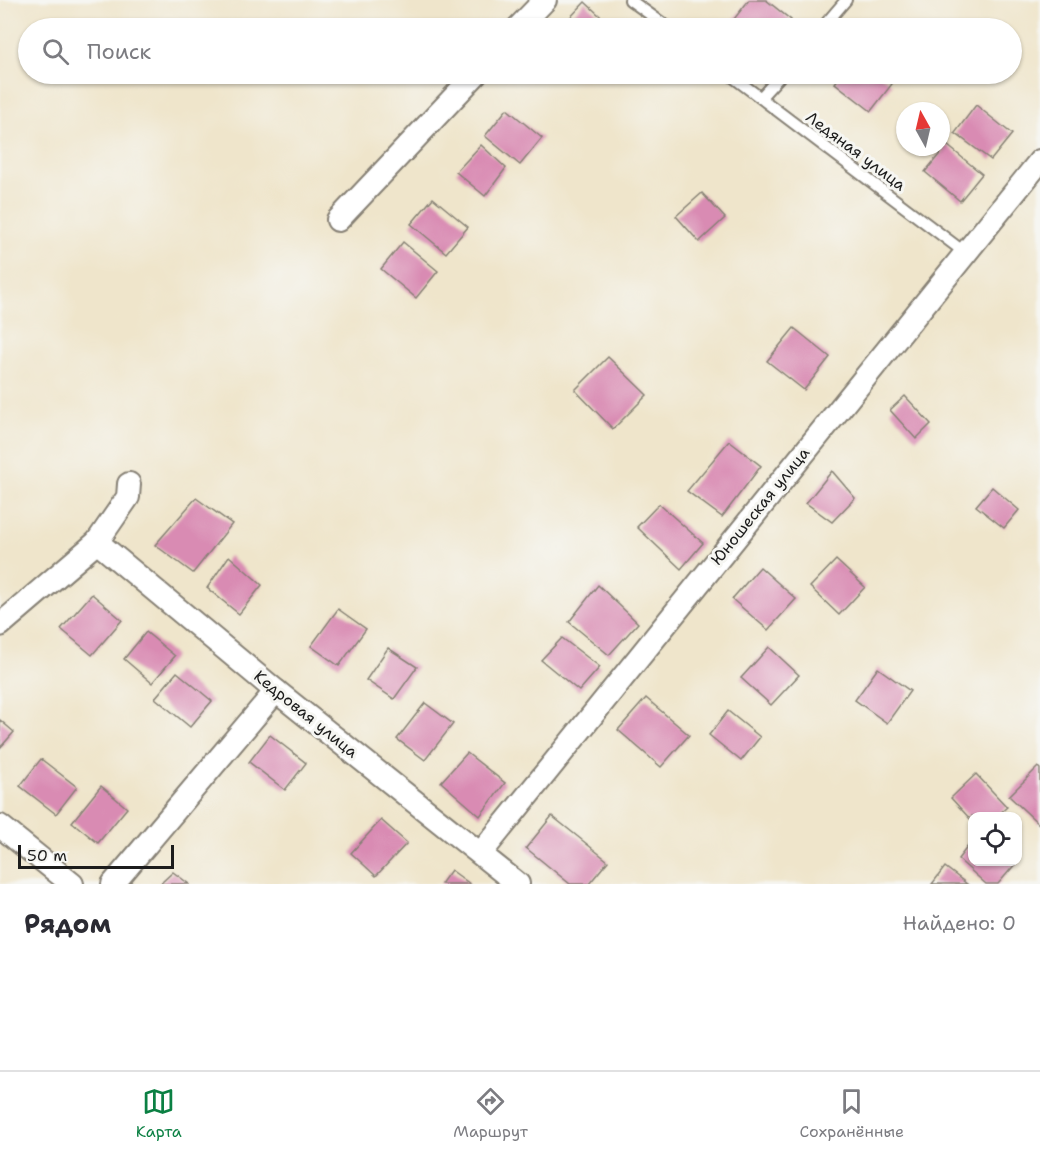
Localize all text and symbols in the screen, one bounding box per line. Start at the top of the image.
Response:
search box [18,18,1022,84]
icon: search [39,35,72,68]
text: Поиск [87,37,151,66]
north arrow [896,102,950,156]
street label: Ледяная улица [802,107,910,195]
street label: Юношеская улица [706,443,814,569]
street label: Кедровая улица [250,666,362,762]
map controls [968,812,1022,866]
button: locate [968,812,1022,866]
scale bar [18,842,174,870]
text: 50 m [27,845,67,866]
text: Рядом [24,906,111,941]
text: Найдено: 0 [903,910,1016,936]
tab: Карта [136,1085,182,1142]
tab: Маршрут [453,1085,528,1142]
tab: Сохранённые [800,1085,904,1142]

